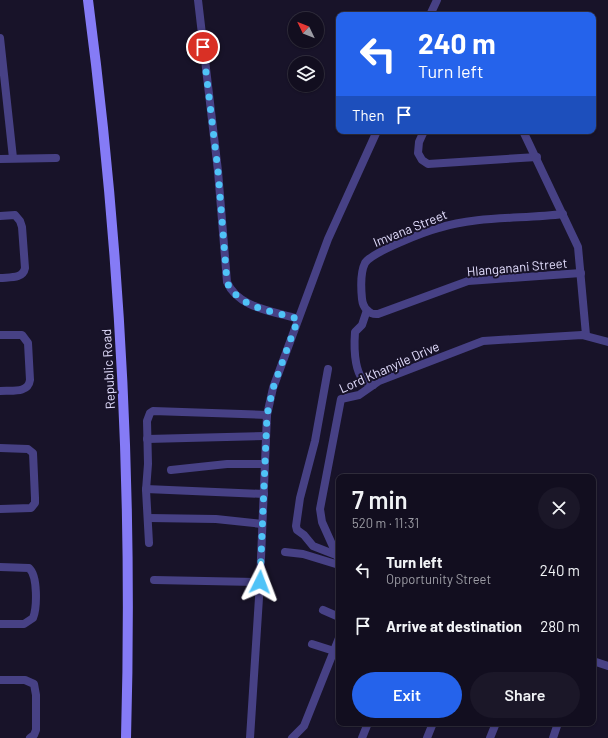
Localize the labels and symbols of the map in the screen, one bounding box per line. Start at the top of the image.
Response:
north arrow [288,12,324,48]
pin [186,30,220,64]
street label: Imvana Street [371,206,449,250]
street label: Hlanganani Street [466,255,568,279]
street label: Republic Road [98,328,118,410]
street label: Lord Khanyile Drive [336,338,442,396]
position arrow [239,561,281,603]

